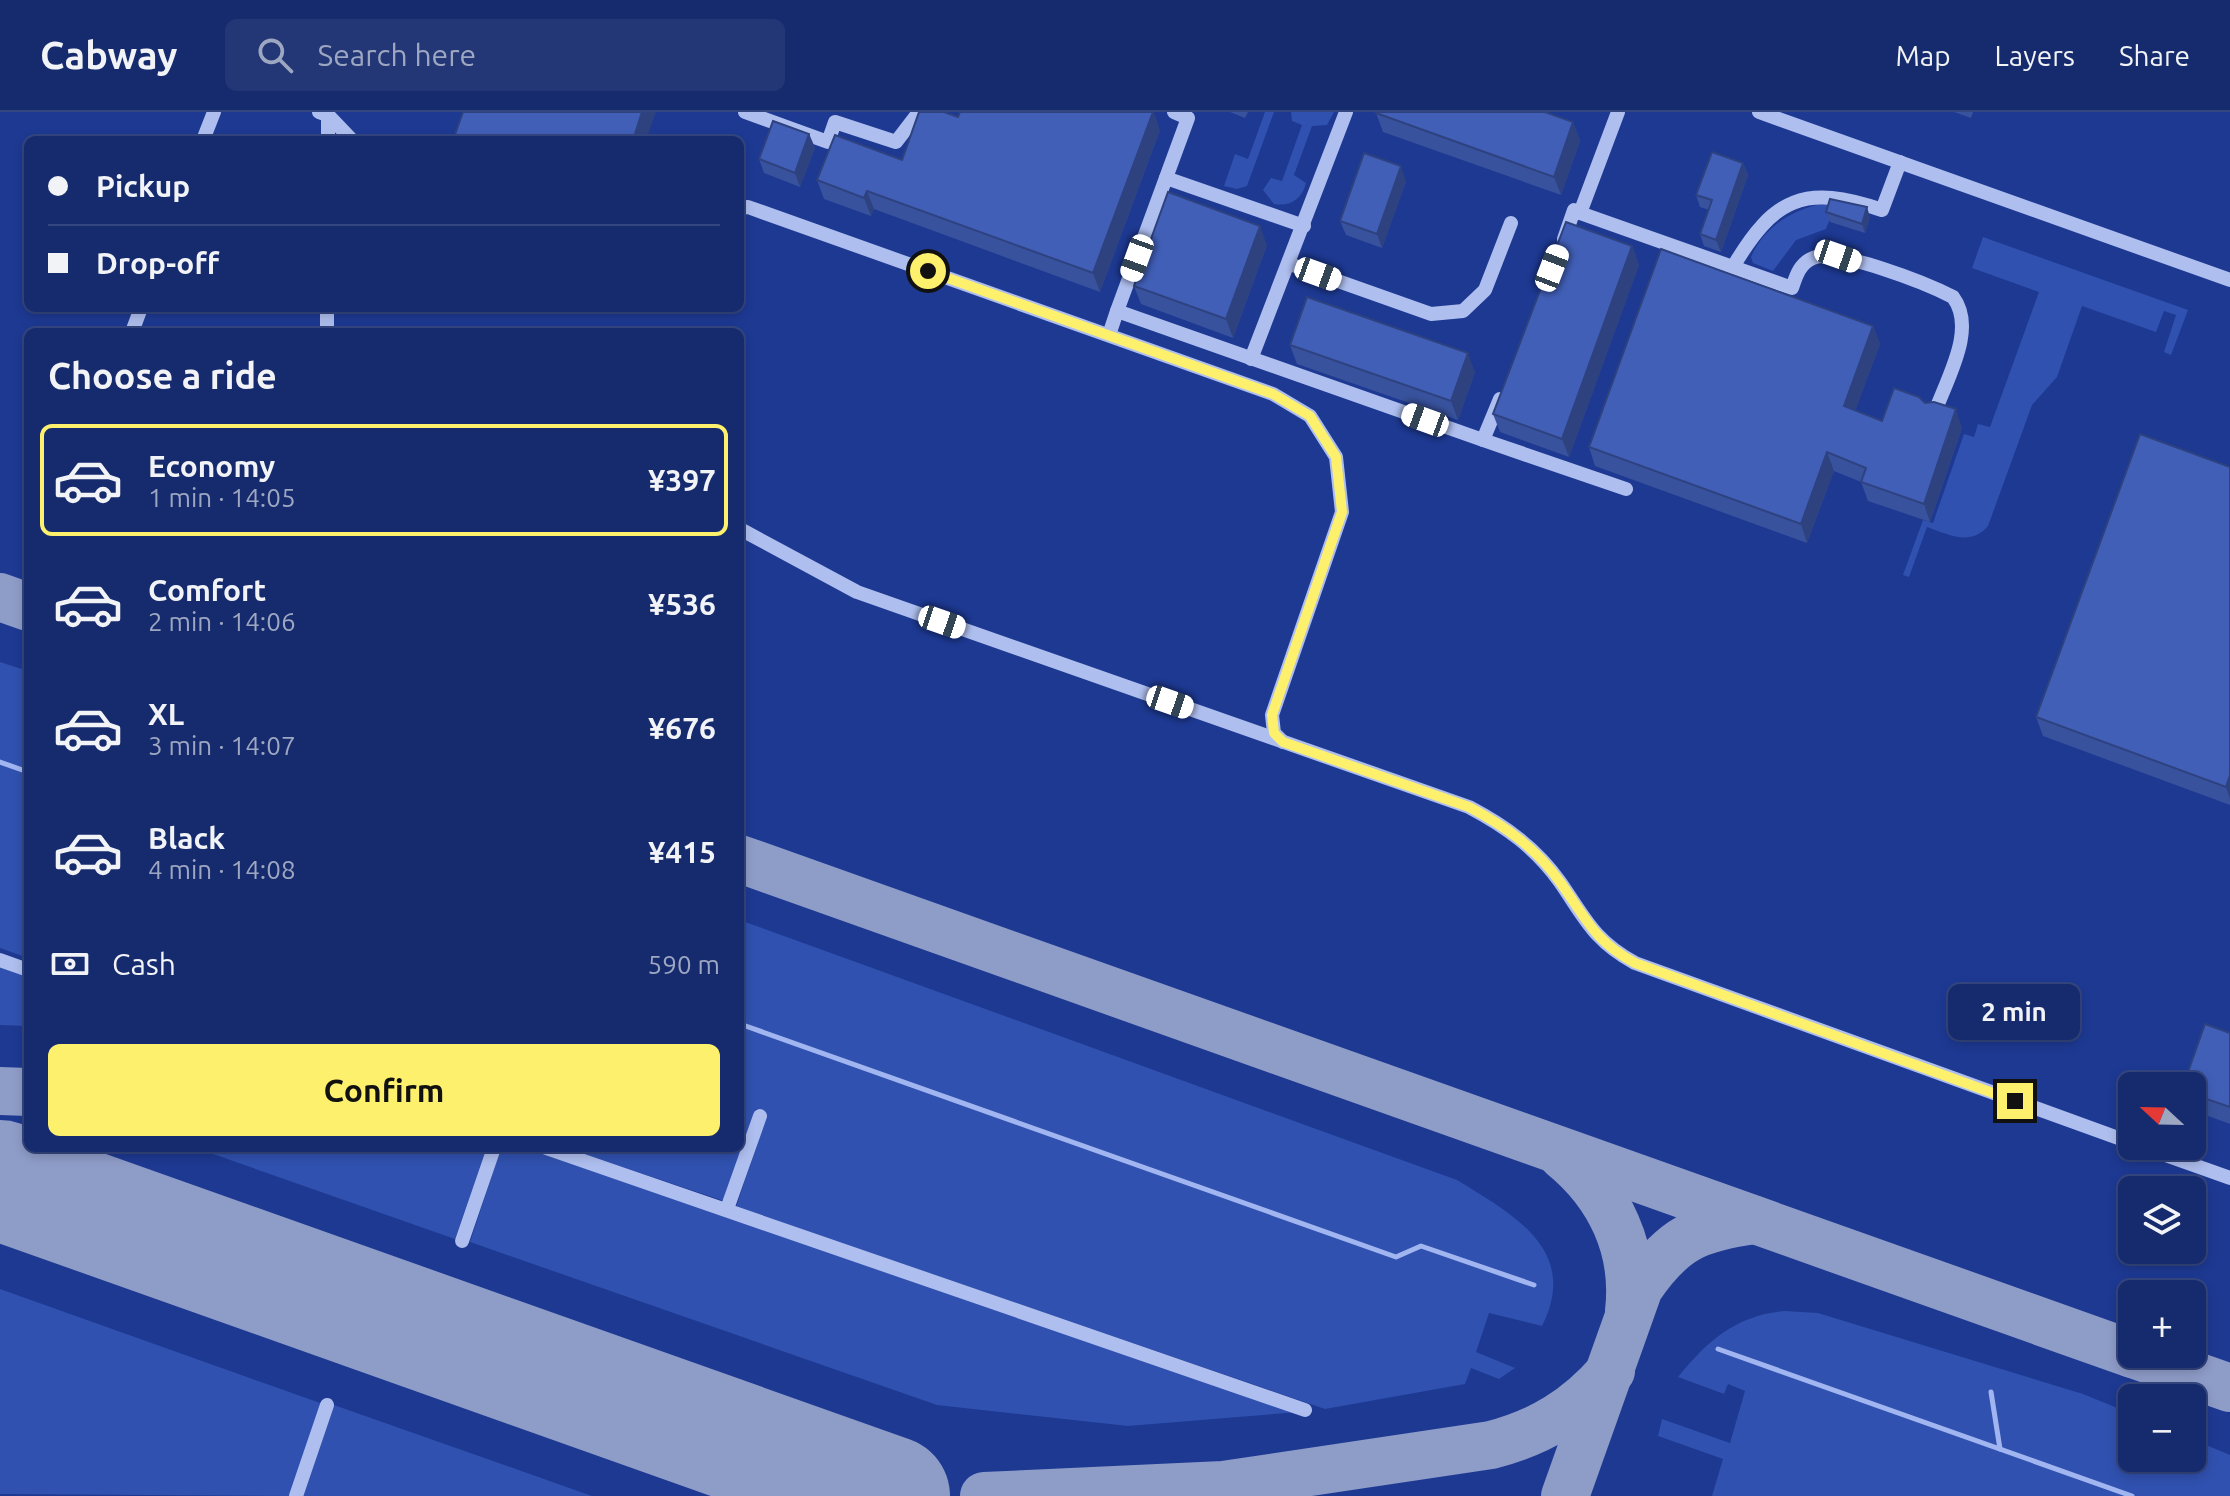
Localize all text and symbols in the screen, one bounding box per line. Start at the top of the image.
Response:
search box [225,19,785,91]
icon: search [253,33,297,77]
text: Cabway [40,34,177,76]
text: Search here [317,38,476,72]
text: Map [1895,40,1951,71]
text: Layers [1995,40,2075,71]
text: Share [2119,40,2190,71]
text: Pickup [96,169,190,203]
car [1118,231,1156,285]
car [1811,237,1865,275]
car [1532,241,1572,295]
text: Drop-off [96,246,219,280]
route start [910,253,946,289]
car [1291,255,1345,293]
text: Choose a ride [48,355,277,396]
car [1398,401,1452,439]
icon: car [52,444,124,516]
text: Economy [148,449,275,483]
text: ¥397 [648,463,716,497]
text: 1 min · 14:05 [148,483,296,512]
icon: car [52,568,124,640]
text: Comfort [148,573,266,607]
text: ¥536 [648,587,716,621]
car [915,603,969,641]
text: 2 min · 14:06 [148,607,296,636]
car [1143,683,1197,721]
icon: car [52,692,124,764]
text: XL [148,697,184,731]
text: ¥676 [648,711,716,745]
text: 3 min · 14:07 [148,731,296,760]
icon: car [52,816,124,888]
text: Black [148,821,225,855]
text: ¥415 [648,835,716,869]
text: 4 min · 14:08 [148,855,296,884]
icon: cash [48,942,92,986]
text: Cash [112,947,176,981]
text: 590 m [648,950,720,979]
callout: 2 min [1949,985,2081,1041]
text: 2 min [1981,997,2047,1026]
button: Confirm [48,1044,720,1136]
north arrow [2118,1072,2206,1160]
map controls [2118,1072,2206,1472]
route end [1997,1083,2033,1119]
button: layers [2118,1176,2206,1264]
button: + [2118,1280,2206,1368]
button: − [2118,1384,2206,1472]

